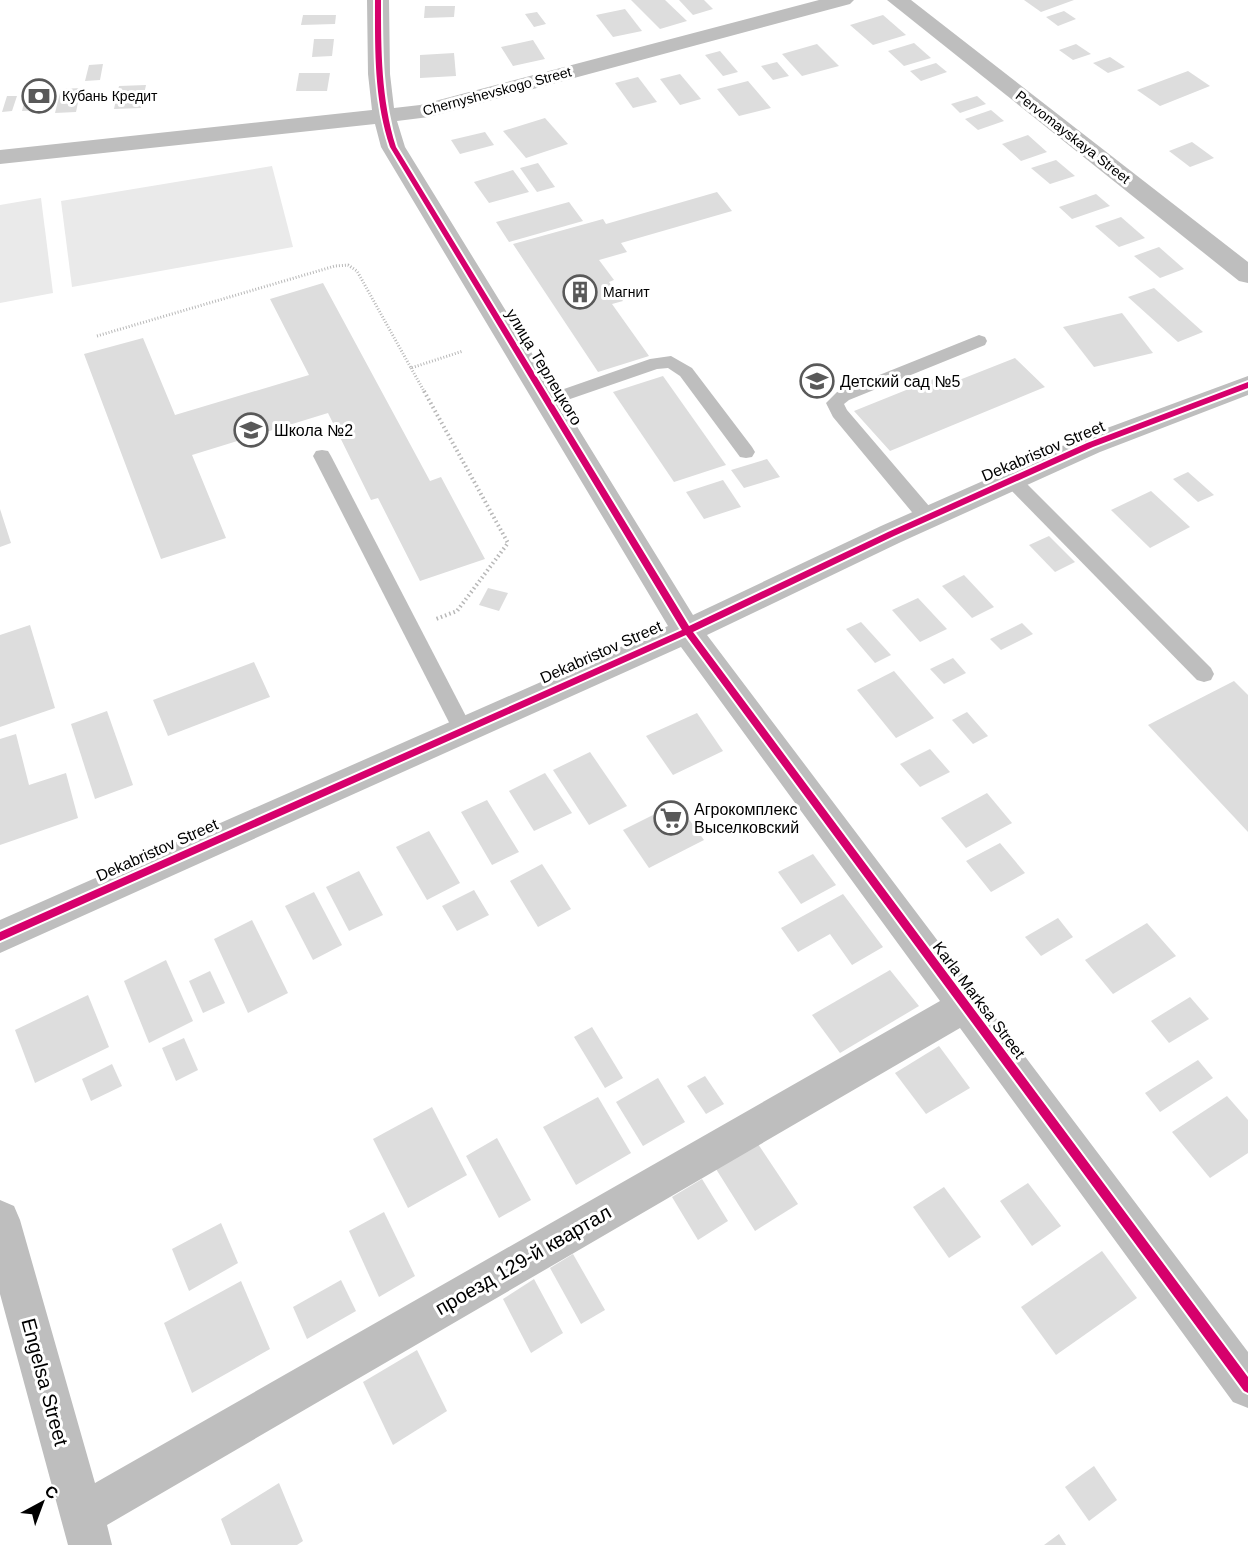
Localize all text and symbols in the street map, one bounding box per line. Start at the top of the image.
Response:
street label: Chernyshevskogo Street [421,63,573,119]
bank icon: Кубань Кредит [21,78,57,114]
street label: Pervomayskaya Street [1013,87,1133,187]
place label: Кубань Кредит [62,88,158,104]
building icon: Магнит [562,274,598,310]
place label: Магнит [603,284,650,300]
street label: улица Терлецкого [503,306,585,428]
school or university icon: Детский сад №5 [799,363,835,399]
place label: Детский сад №5 [840,373,961,390]
school or university icon: Школа №2 [233,412,269,448]
street label: Dekabristov Street [979,417,1107,485]
place label: Школа №2 [274,422,353,439]
street label: Dekabristov Street [537,617,665,687]
supermarket icon: Агрокомплекс Выселковский [653,800,689,836]
place label: Агрокомплекс Выселковский [694,801,799,836]
street label: Dekabristov Street [93,815,221,885]
street label: Karla Marksa Street [930,938,1029,1062]
street label: проезд 129-й квартал [431,1201,615,1319]
street label: Engelsa Street [17,1316,73,1449]
north arrow [12,1473,72,1533]
text: С [42,1482,62,1503]

